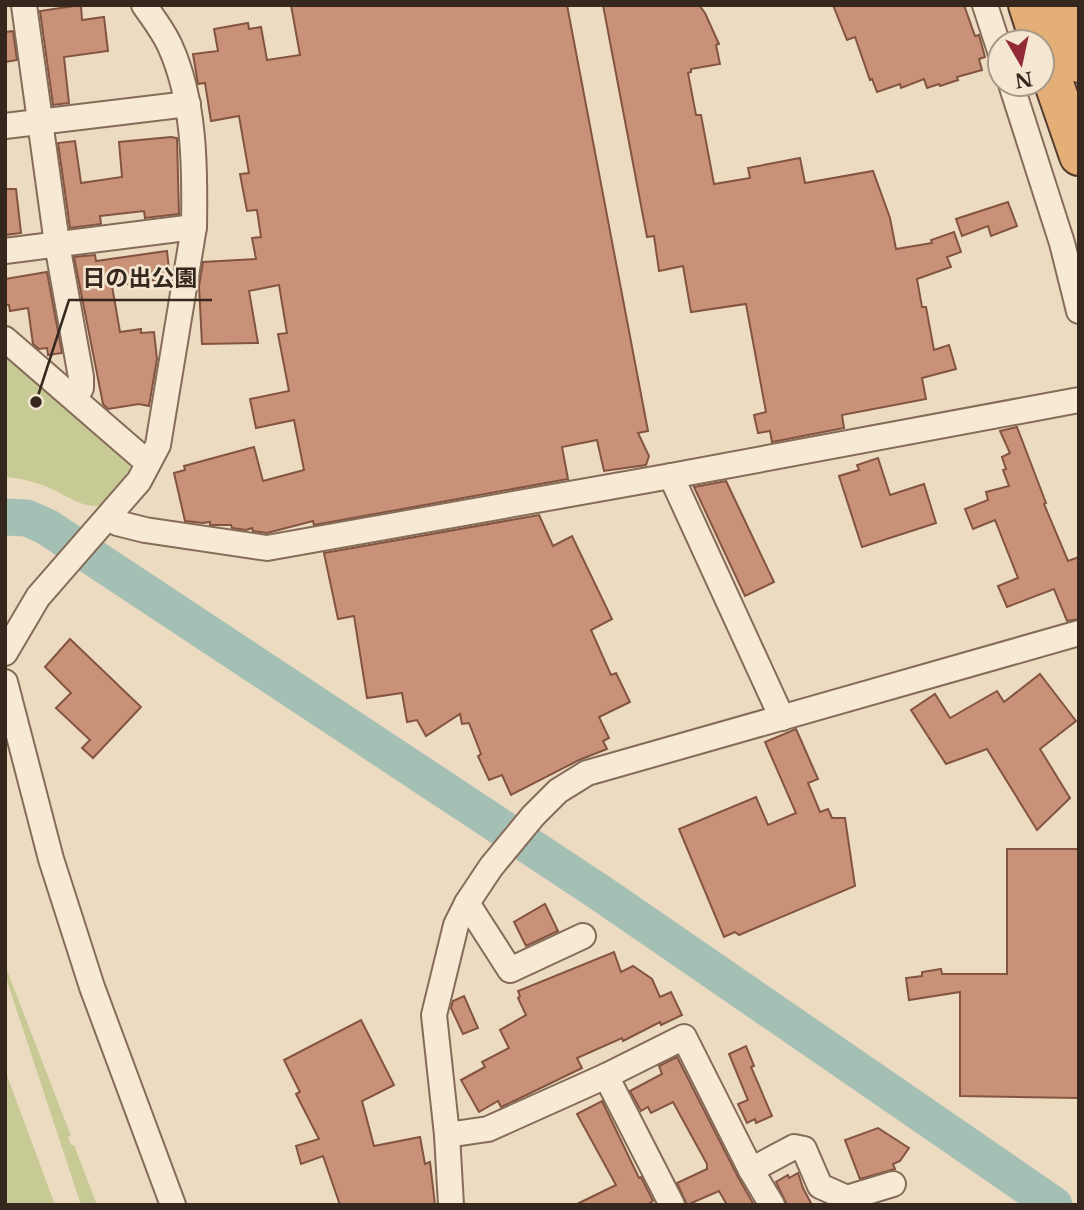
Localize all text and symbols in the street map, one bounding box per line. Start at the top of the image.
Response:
north arrow [986,28,1056,98]
text: N [1013,67,1034,92]
callout: 日の出公園 [69,256,212,300]
text: 日の出公園 [83,264,198,292]

